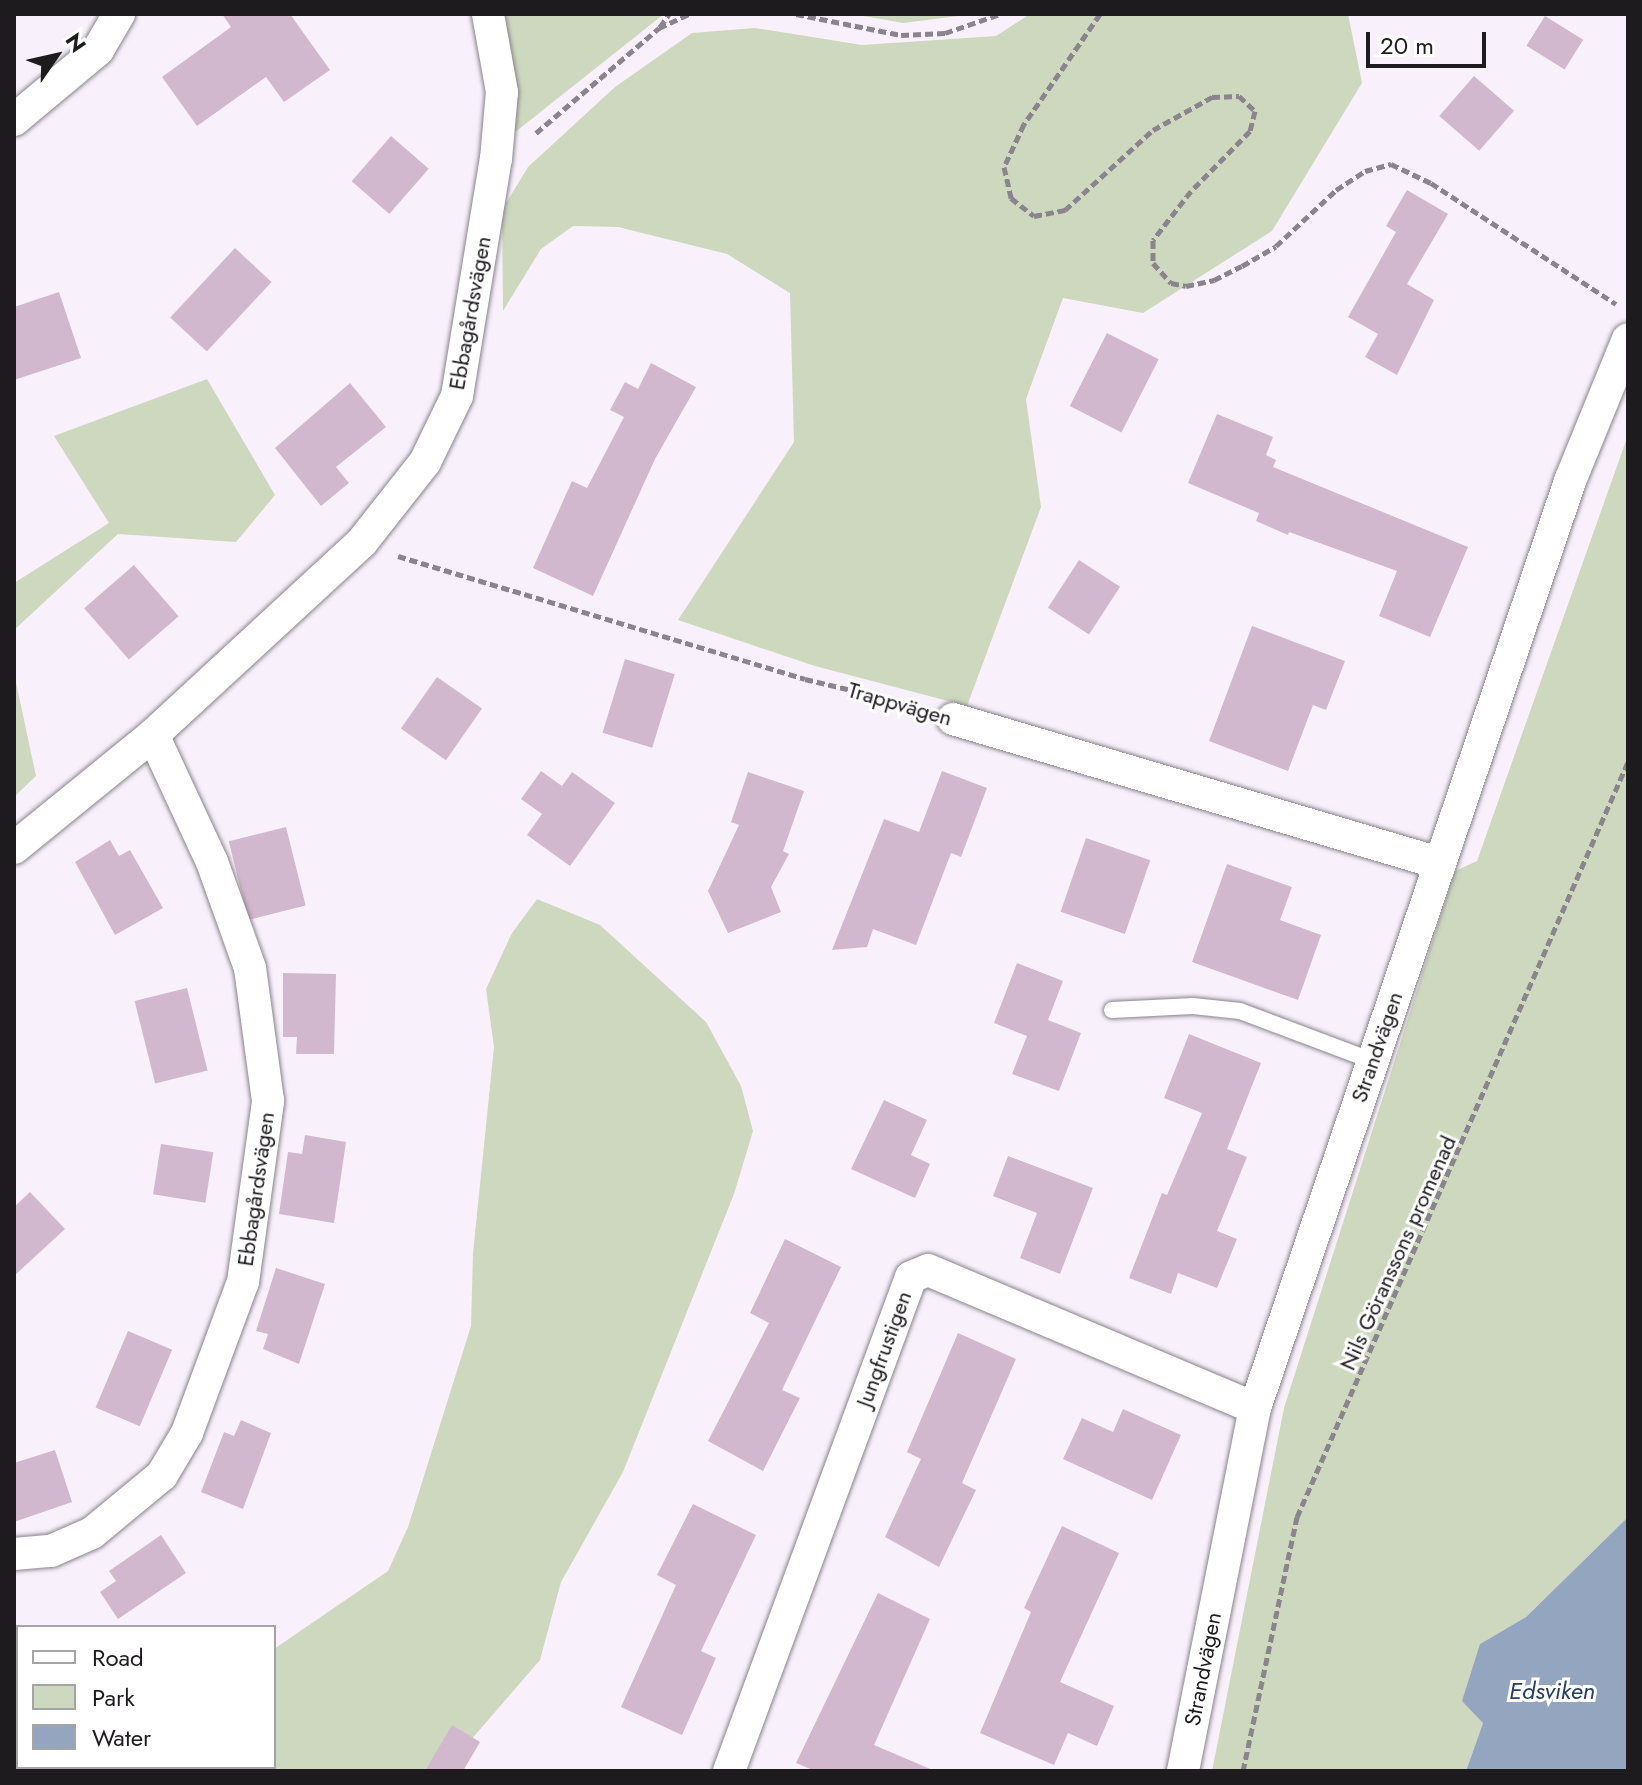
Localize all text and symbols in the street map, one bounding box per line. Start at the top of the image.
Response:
north arrow [16,16,96,96]
scale bar [1370,16,1490,66]
text: N [58,26,94,59]
text: 20 m [1380,28,1434,63]
street label: Ebbagårdsvägen [443,234,497,392]
street label: Trappvägen [845,677,955,731]
street label: Strandvägen [1346,988,1408,1106]
street label: Ebbagårdsvägen [232,1110,280,1268]
street label: Nils Göranssons promenad [1334,1132,1462,1374]
street label: Jungfrustigen [851,1287,917,1411]
street label: Strandvägen [1179,1610,1227,1728]
legend [16,1625,276,1769]
text: Road [92,1640,144,1675]
water label: Edsviken [1509,1677,1595,1705]
text: Park [92,1680,135,1715]
text: Water [92,1720,151,1755]

